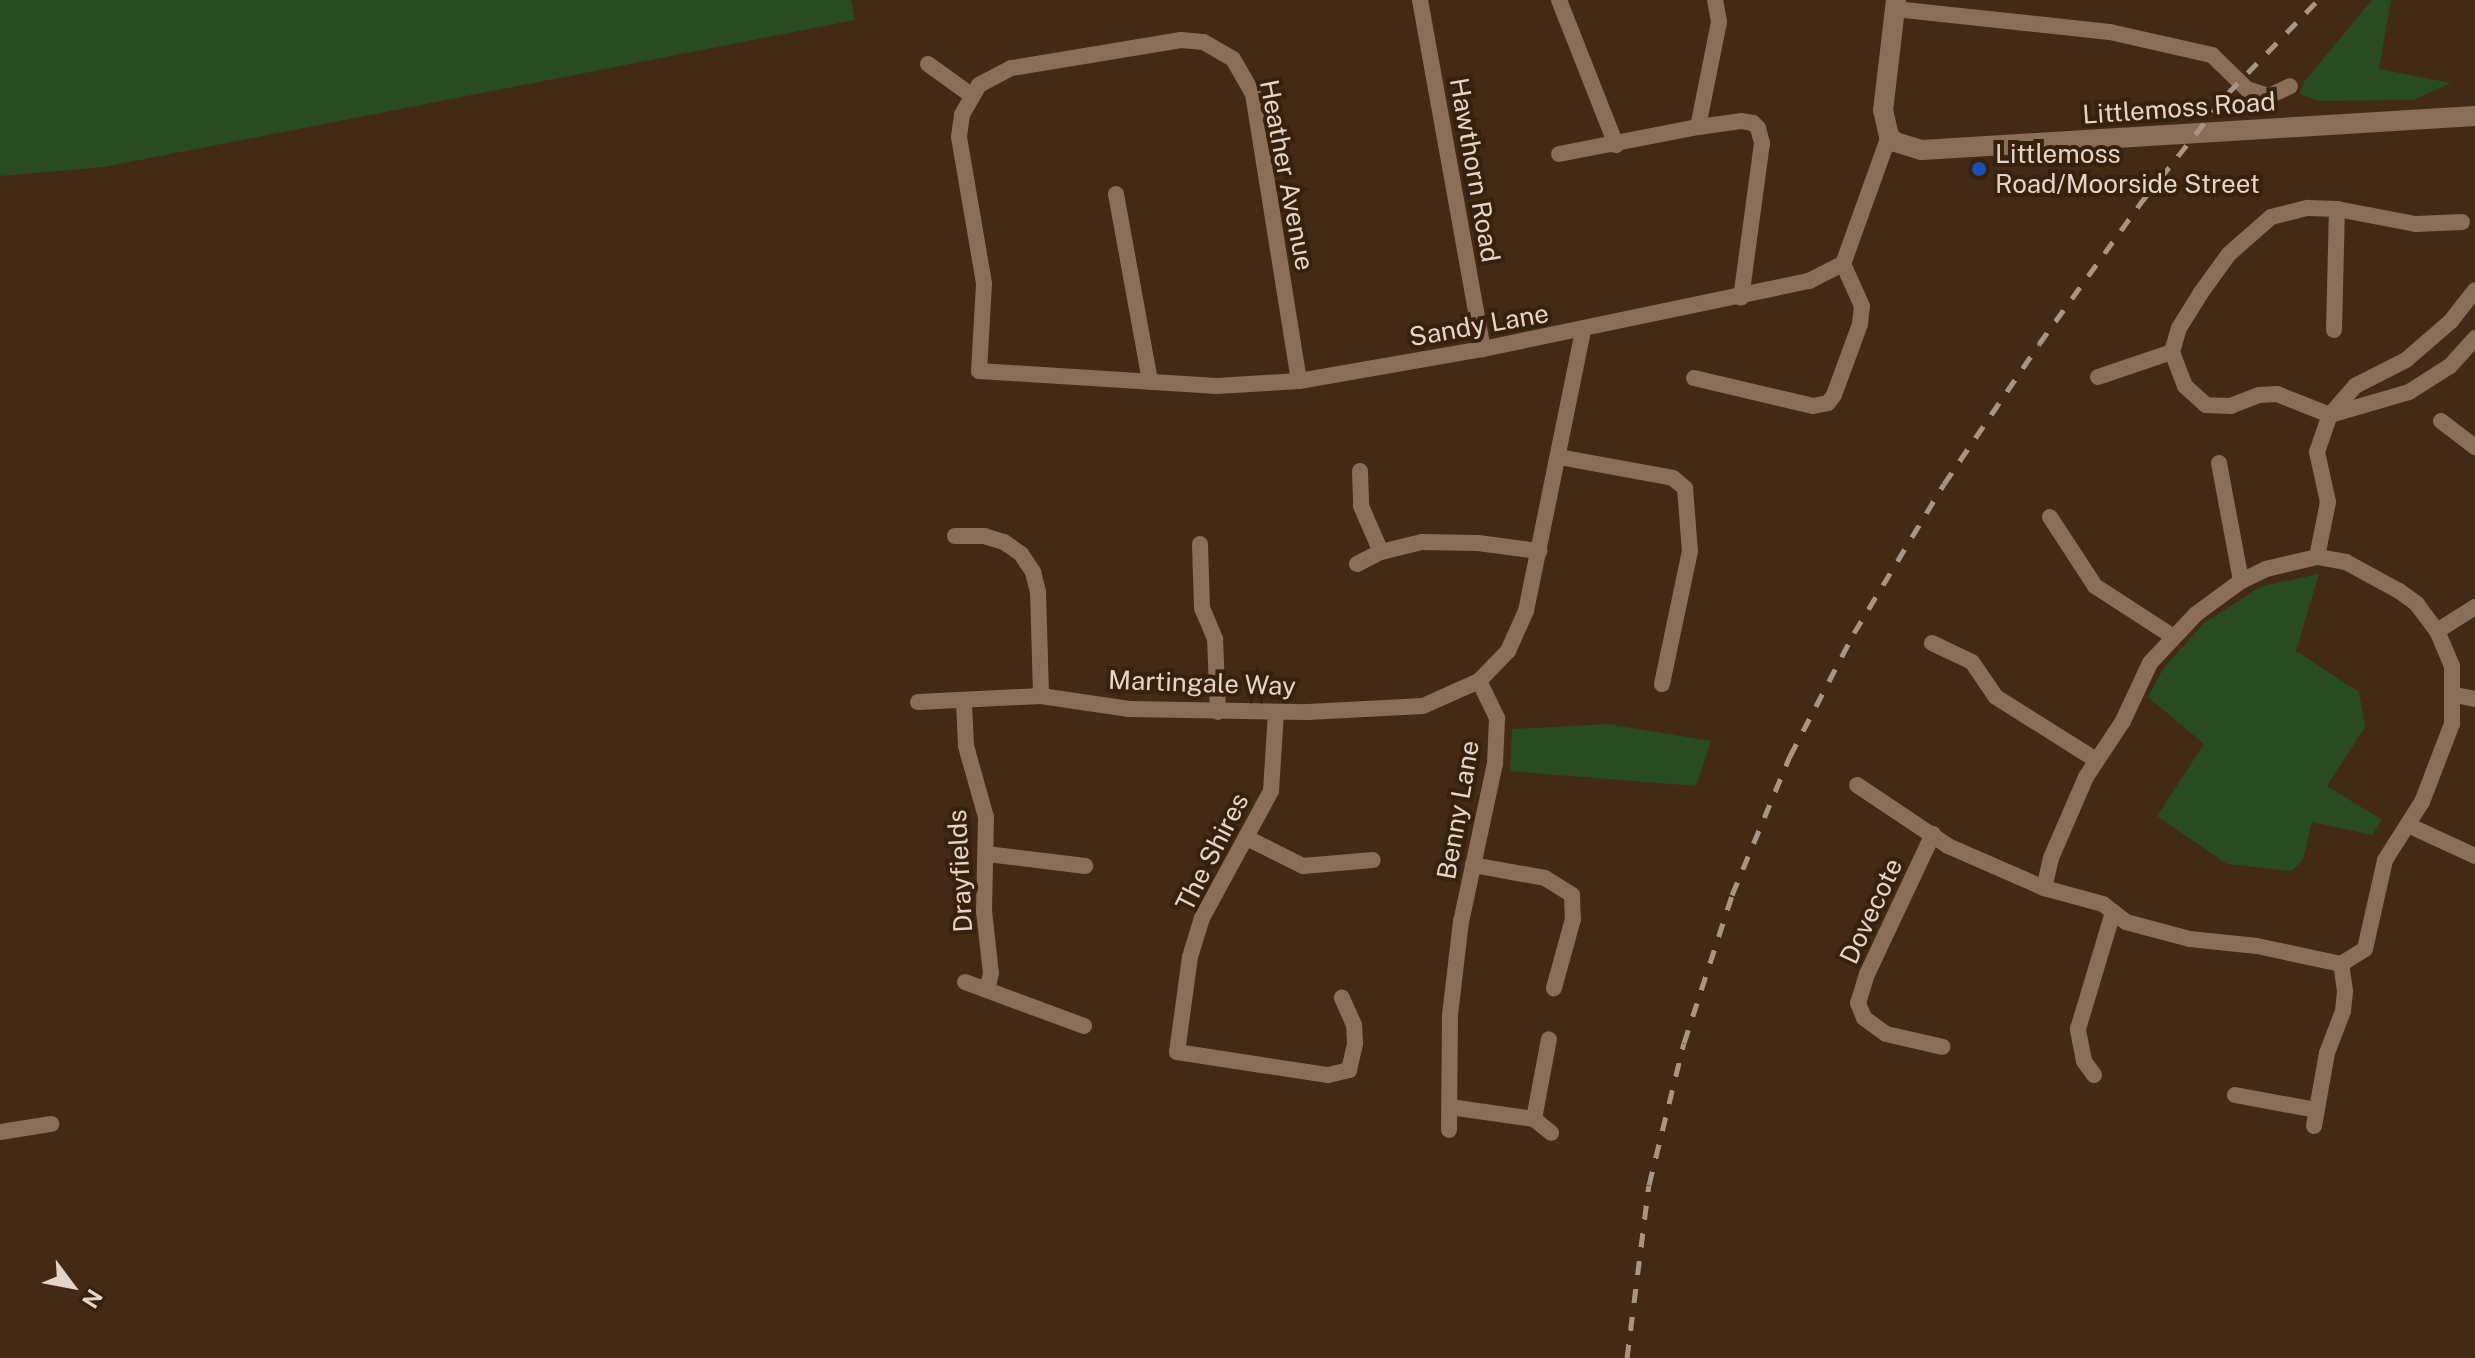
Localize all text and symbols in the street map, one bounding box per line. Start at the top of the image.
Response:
street label: Hawthorn Road [1443,75,1507,265]
street label: Heather Avenue [1253,77,1321,273]
street label: Littlemoss Road [2081,86,2277,130]
place label: Littlemoss Road/Moorside Street [1995,138,2260,200]
marker: Littlemoss Road/Moorside Street [1970,160,1988,178]
street label: Sandy Lane [1407,297,1551,353]
street label: Martingale Way [1107,664,1297,702]
street label: Benny Lane [1430,738,1486,882]
street label: The Shires [1169,788,1255,916]
street label: Drayfields [941,809,979,933]
street label: Dovecote [1833,853,1909,969]
north arrow [32,1246,112,1326]
text: N [77,1285,108,1313]

